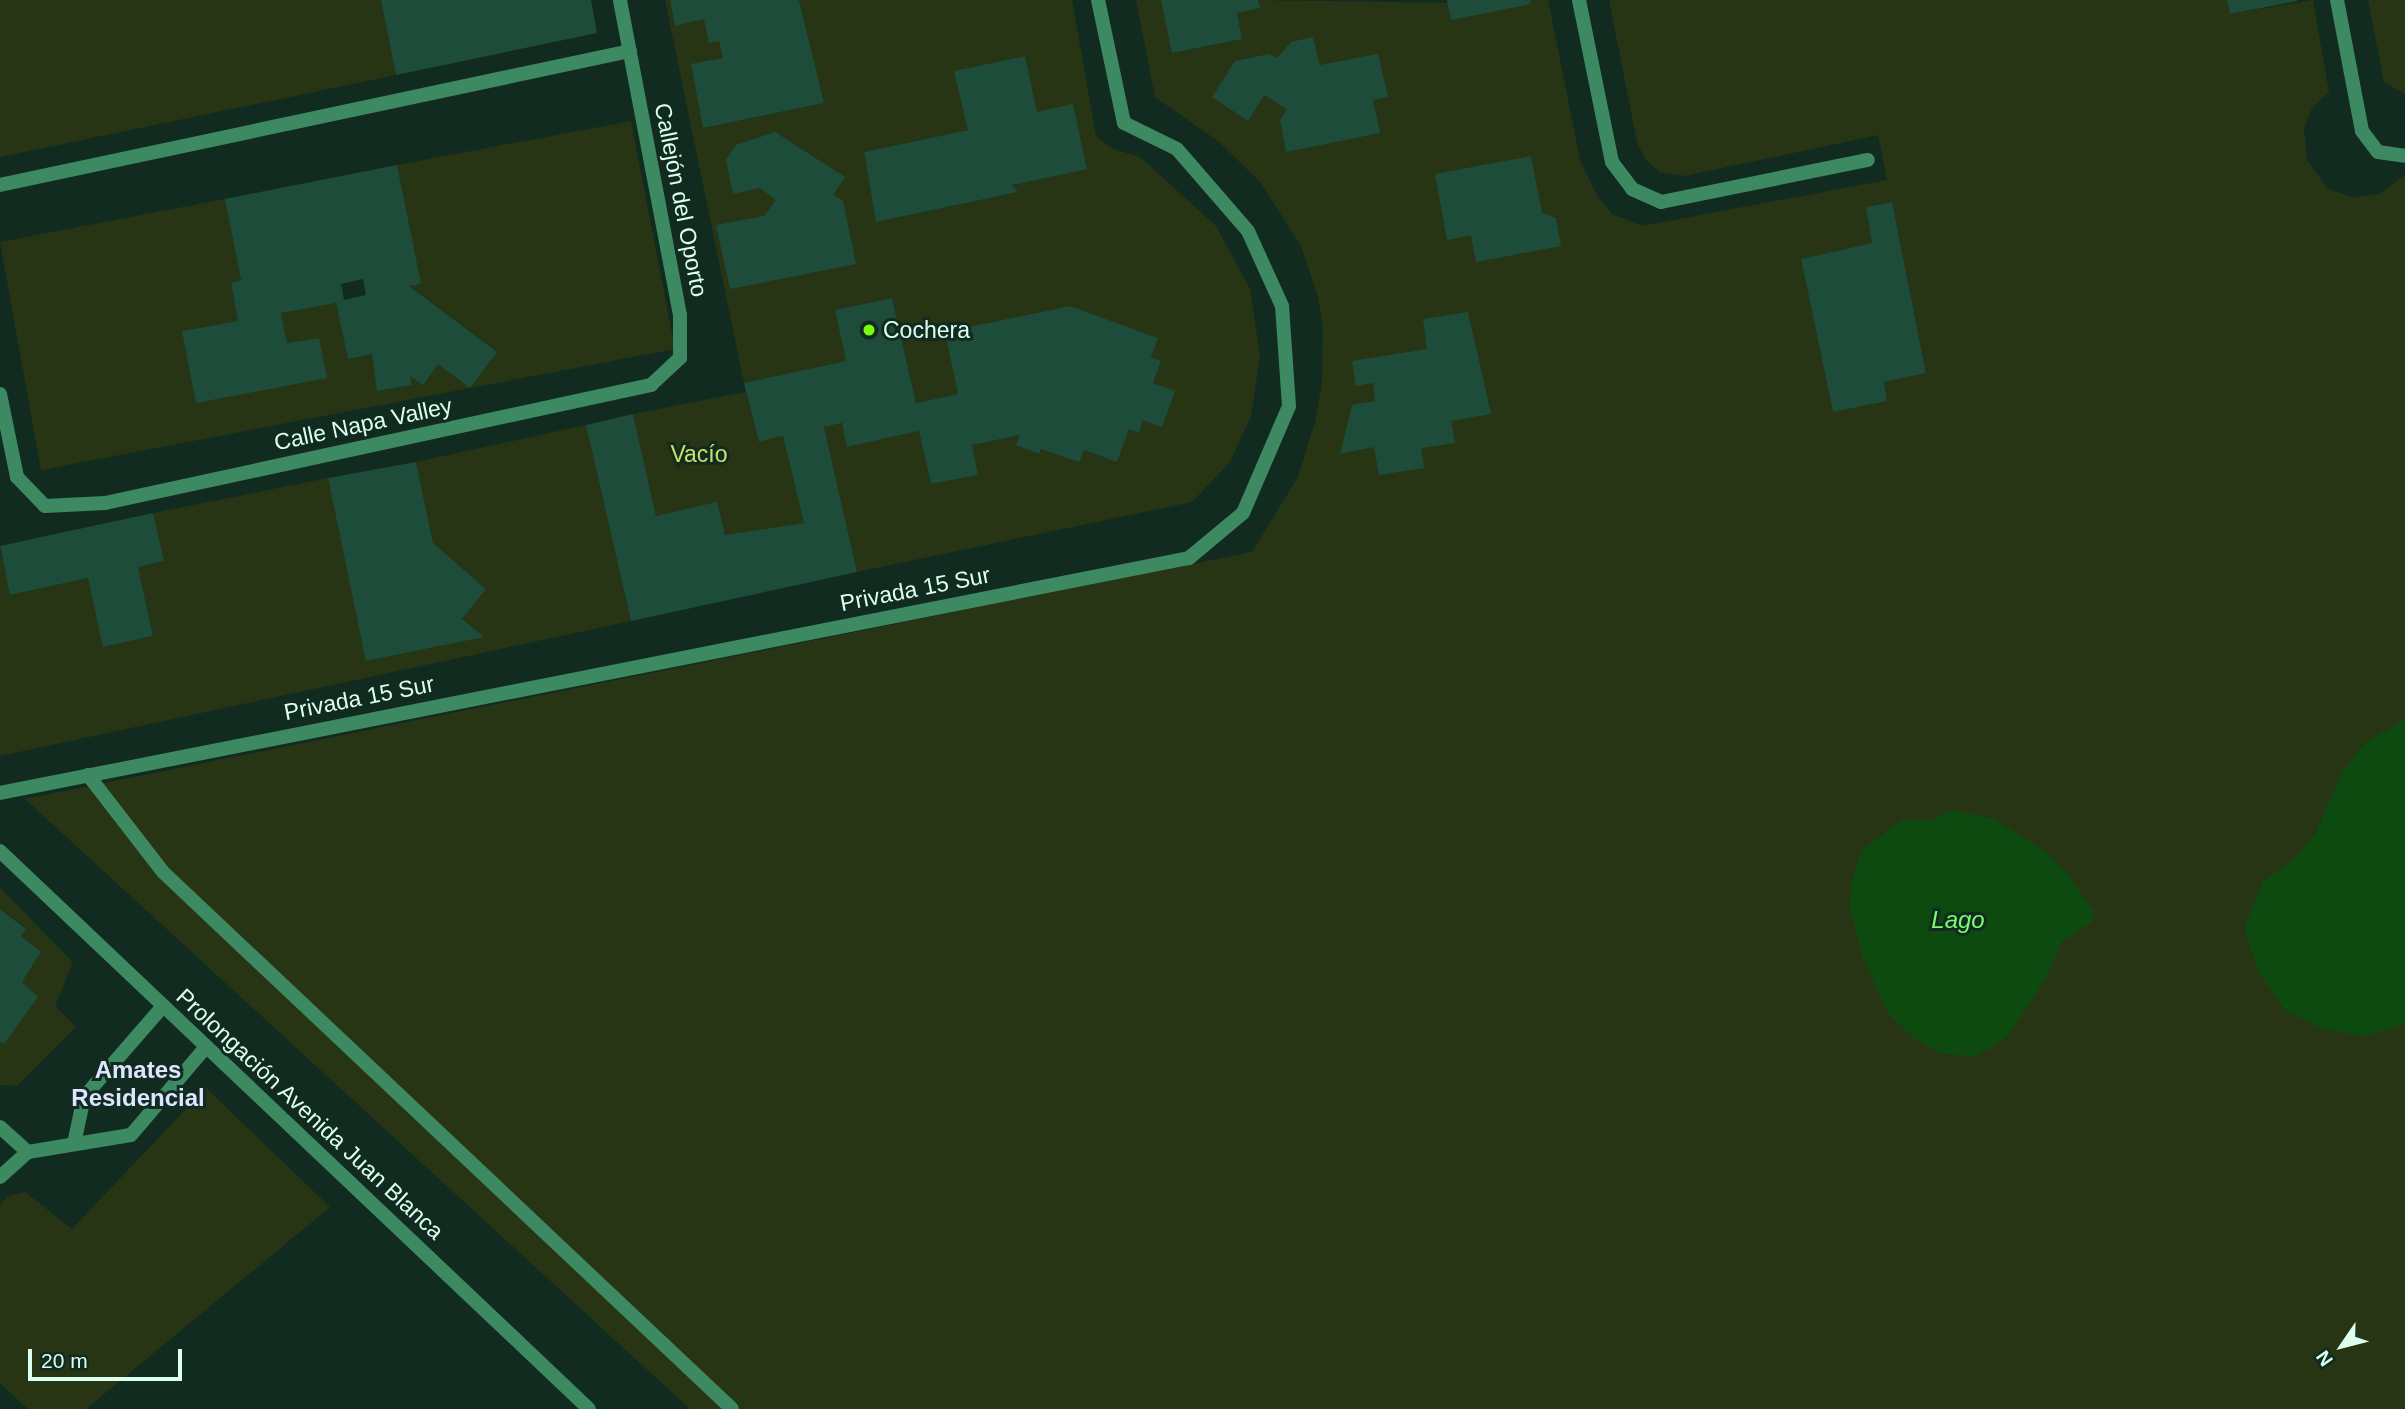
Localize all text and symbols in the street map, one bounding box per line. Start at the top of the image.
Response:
street label: Callejón del Oporto [649,101,713,299]
place label: Cochera [883,316,970,344]
marker: Cochera [861,322,877,338]
street label: Calle Napa Valley [272,392,454,456]
park label: Vacío [670,440,728,468]
street label: Privada 15 Sur [838,561,992,617]
street label: Privada 15 Sur [282,670,436,726]
water label: Lago [1931,906,1985,934]
street label: Prolongación Avenida Juan Blanca [170,982,450,1246]
district label: Amates Residencial [71,1056,205,1112]
north arrow [2307,1311,2377,1381]
scale bar [32,1336,186,1380]
text: N [2312,1347,2337,1370]
text: 20 m [41,1349,88,1372]

